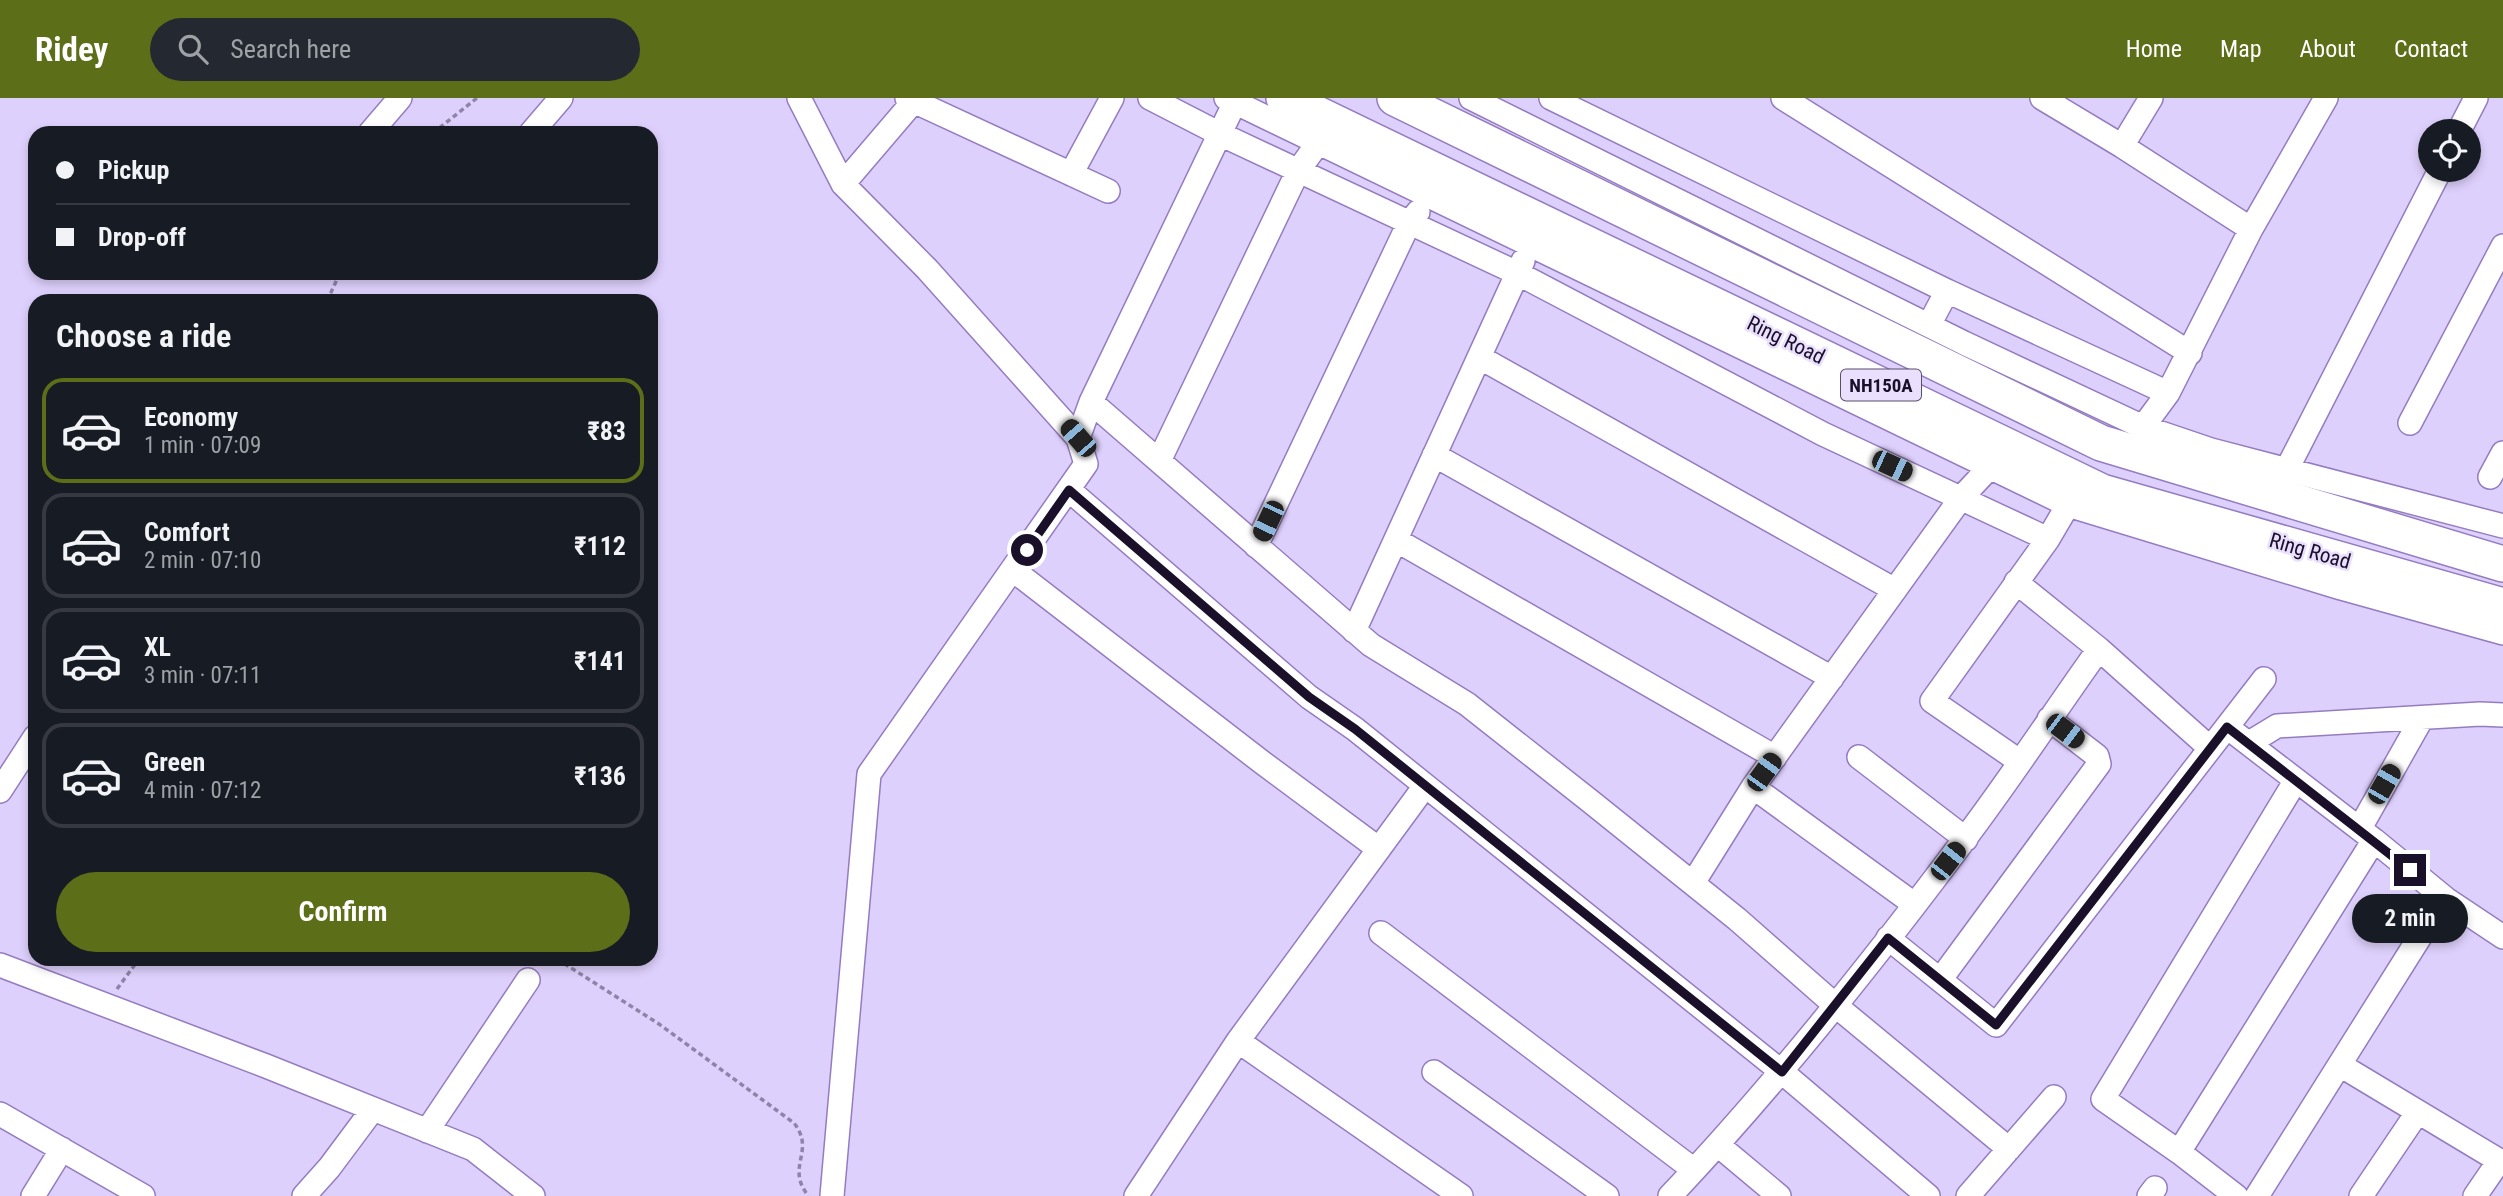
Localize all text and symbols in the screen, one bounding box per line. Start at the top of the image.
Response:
search box [150,18,640,81]
text: Ridey [35,30,108,69]
icon: search [174,30,212,68]
text: Search here [230,34,351,64]
text: Home [2126,35,2182,63]
text: Map [2220,35,2262,63]
text: About [2300,35,2356,63]
text: Contact [2394,35,2468,63]
map controls [2418,119,2481,182]
button: locate [2418,119,2481,182]
text: Pickup [98,155,169,185]
text: Drop-off [98,222,186,252]
street label: Ring Road [1743,311,1829,369]
text: Choose a ride [56,317,231,355]
road number: NH150A [1841,370,1921,400]
icon: car [60,399,123,462]
text: Economy [144,402,238,432]
car [1057,415,1100,461]
text: ₹83 [587,416,626,446]
text: 1 min · 07:09 [144,432,261,459]
car [1869,448,1916,484]
car [1250,498,1287,544]
icon: car [60,514,123,577]
text: Comfort [144,517,230,547]
street label: Ring Road [2267,528,2353,574]
text: ₹112 [574,531,626,561]
route start [1011,534,1043,566]
text: 2 min · 07:10 [144,547,261,574]
icon: car [60,629,123,692]
text: XL [144,632,171,662]
text: ₹141 [574,646,626,676]
text: 3 min · 07:11 [144,662,261,689]
car [2042,710,2089,752]
icon: car [60,744,123,807]
text: Green [144,747,205,777]
car [1744,749,1785,795]
text: ₹136 [574,761,626,791]
car [2365,761,2404,807]
text: 4 min · 07:12 [144,777,261,804]
car [1927,838,1970,884]
route end [2394,854,2426,886]
button: Confirm [56,872,630,952]
callout: 2 min [2352,894,2468,944]
text: 2 min [2384,905,2436,932]

